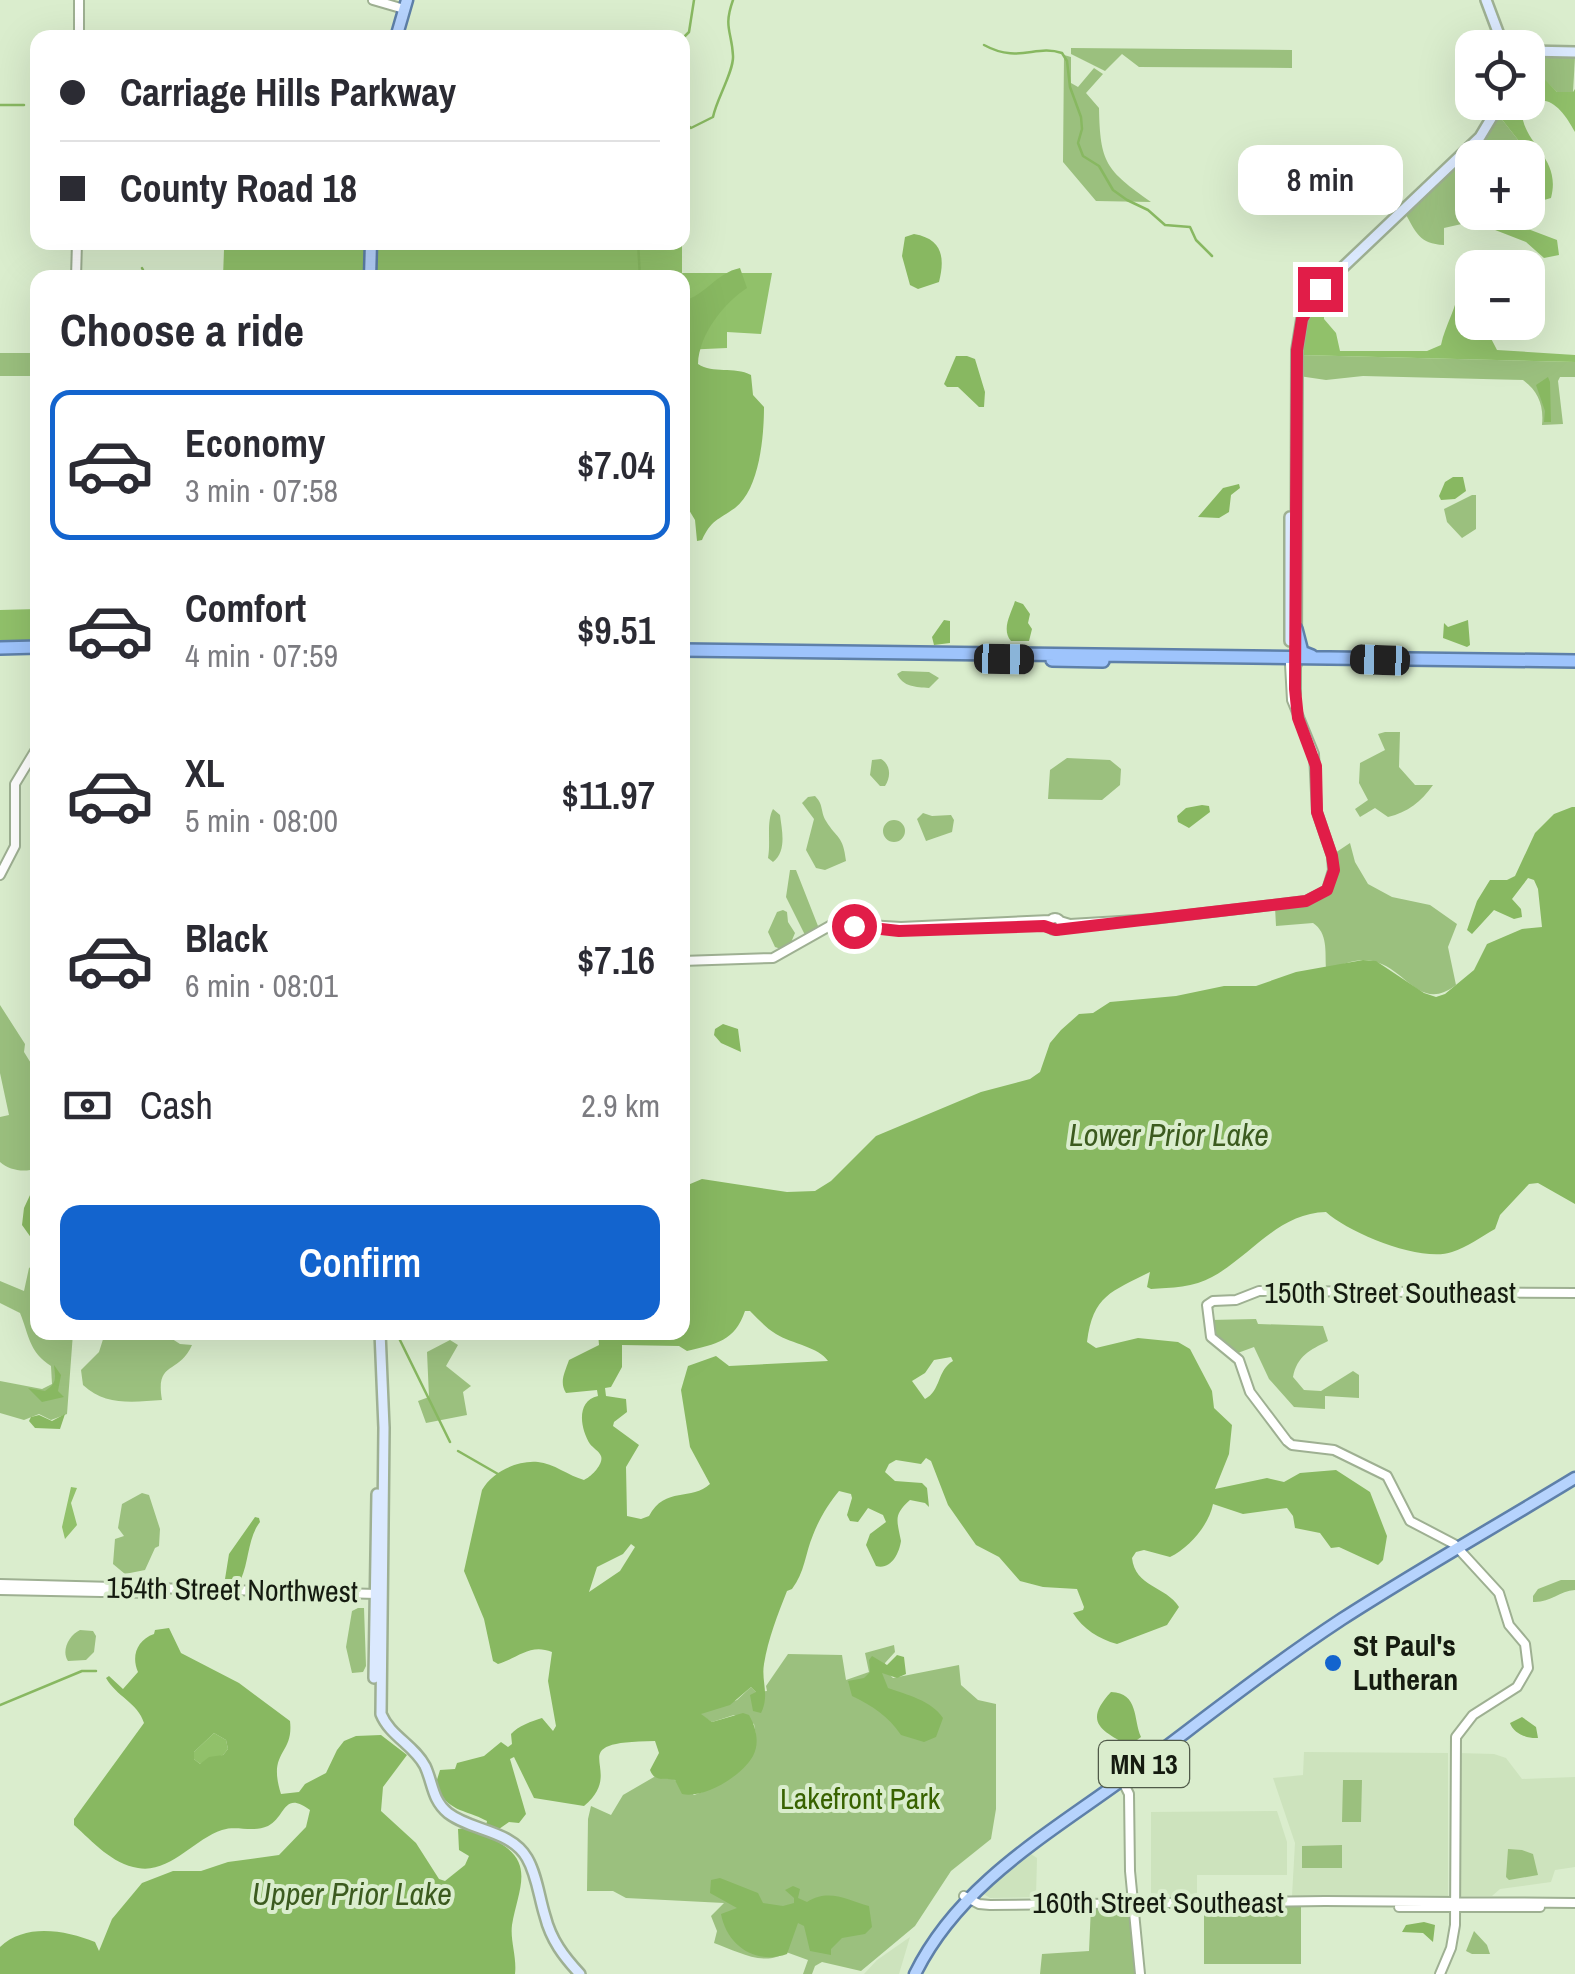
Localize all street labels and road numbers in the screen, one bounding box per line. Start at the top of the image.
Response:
street label: 150th Street Southeast [1264,1272,1516,1312]
street label: 154th Street Northwest [106,1567,358,1611]
road number: MN 13 [1099,1741,1189,1787]
street label: 160th Street Southeast [1032,1882,1284,1922]

